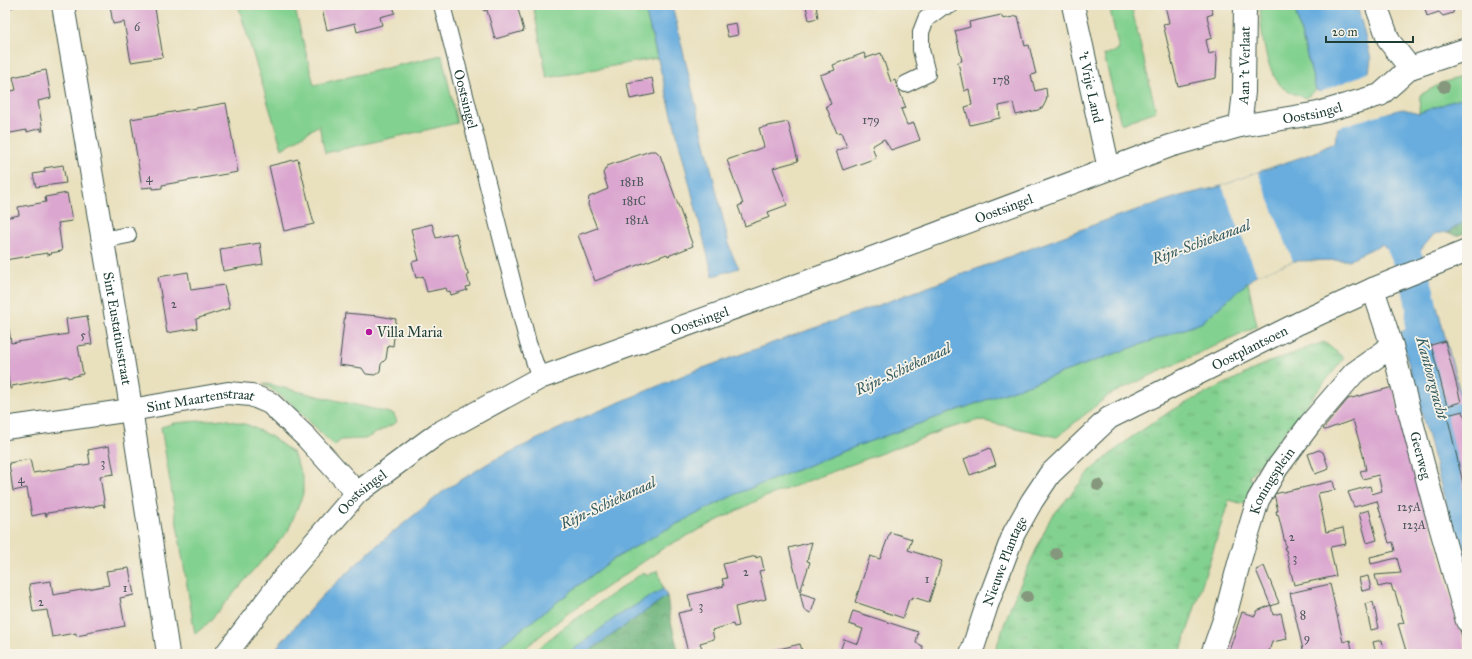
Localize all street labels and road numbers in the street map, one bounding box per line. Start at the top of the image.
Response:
street label: Aan 't Verlaat [1235,26,1254,106]
street label: 't Vrije Land [1074,50,1107,124]
street label: Oostsingel [450,68,481,131]
street label: Oostsingel [1281,98,1344,128]
street label: Oostsingel [972,190,1035,228]
street label: Sint Eustatiusstraat [99,271,135,386]
street label: Oostsingel [668,303,731,339]
street label: Oostplantsoen [1209,322,1291,374]
street label: Sint Maartenstraat [145,385,258,416]
street label: Geerweg [1406,430,1435,481]
street label: Koningsplein [1246,444,1299,517]
street label: Oostsingel [334,466,390,519]
street label: Nieuwe Plantage [979,513,1031,608]

